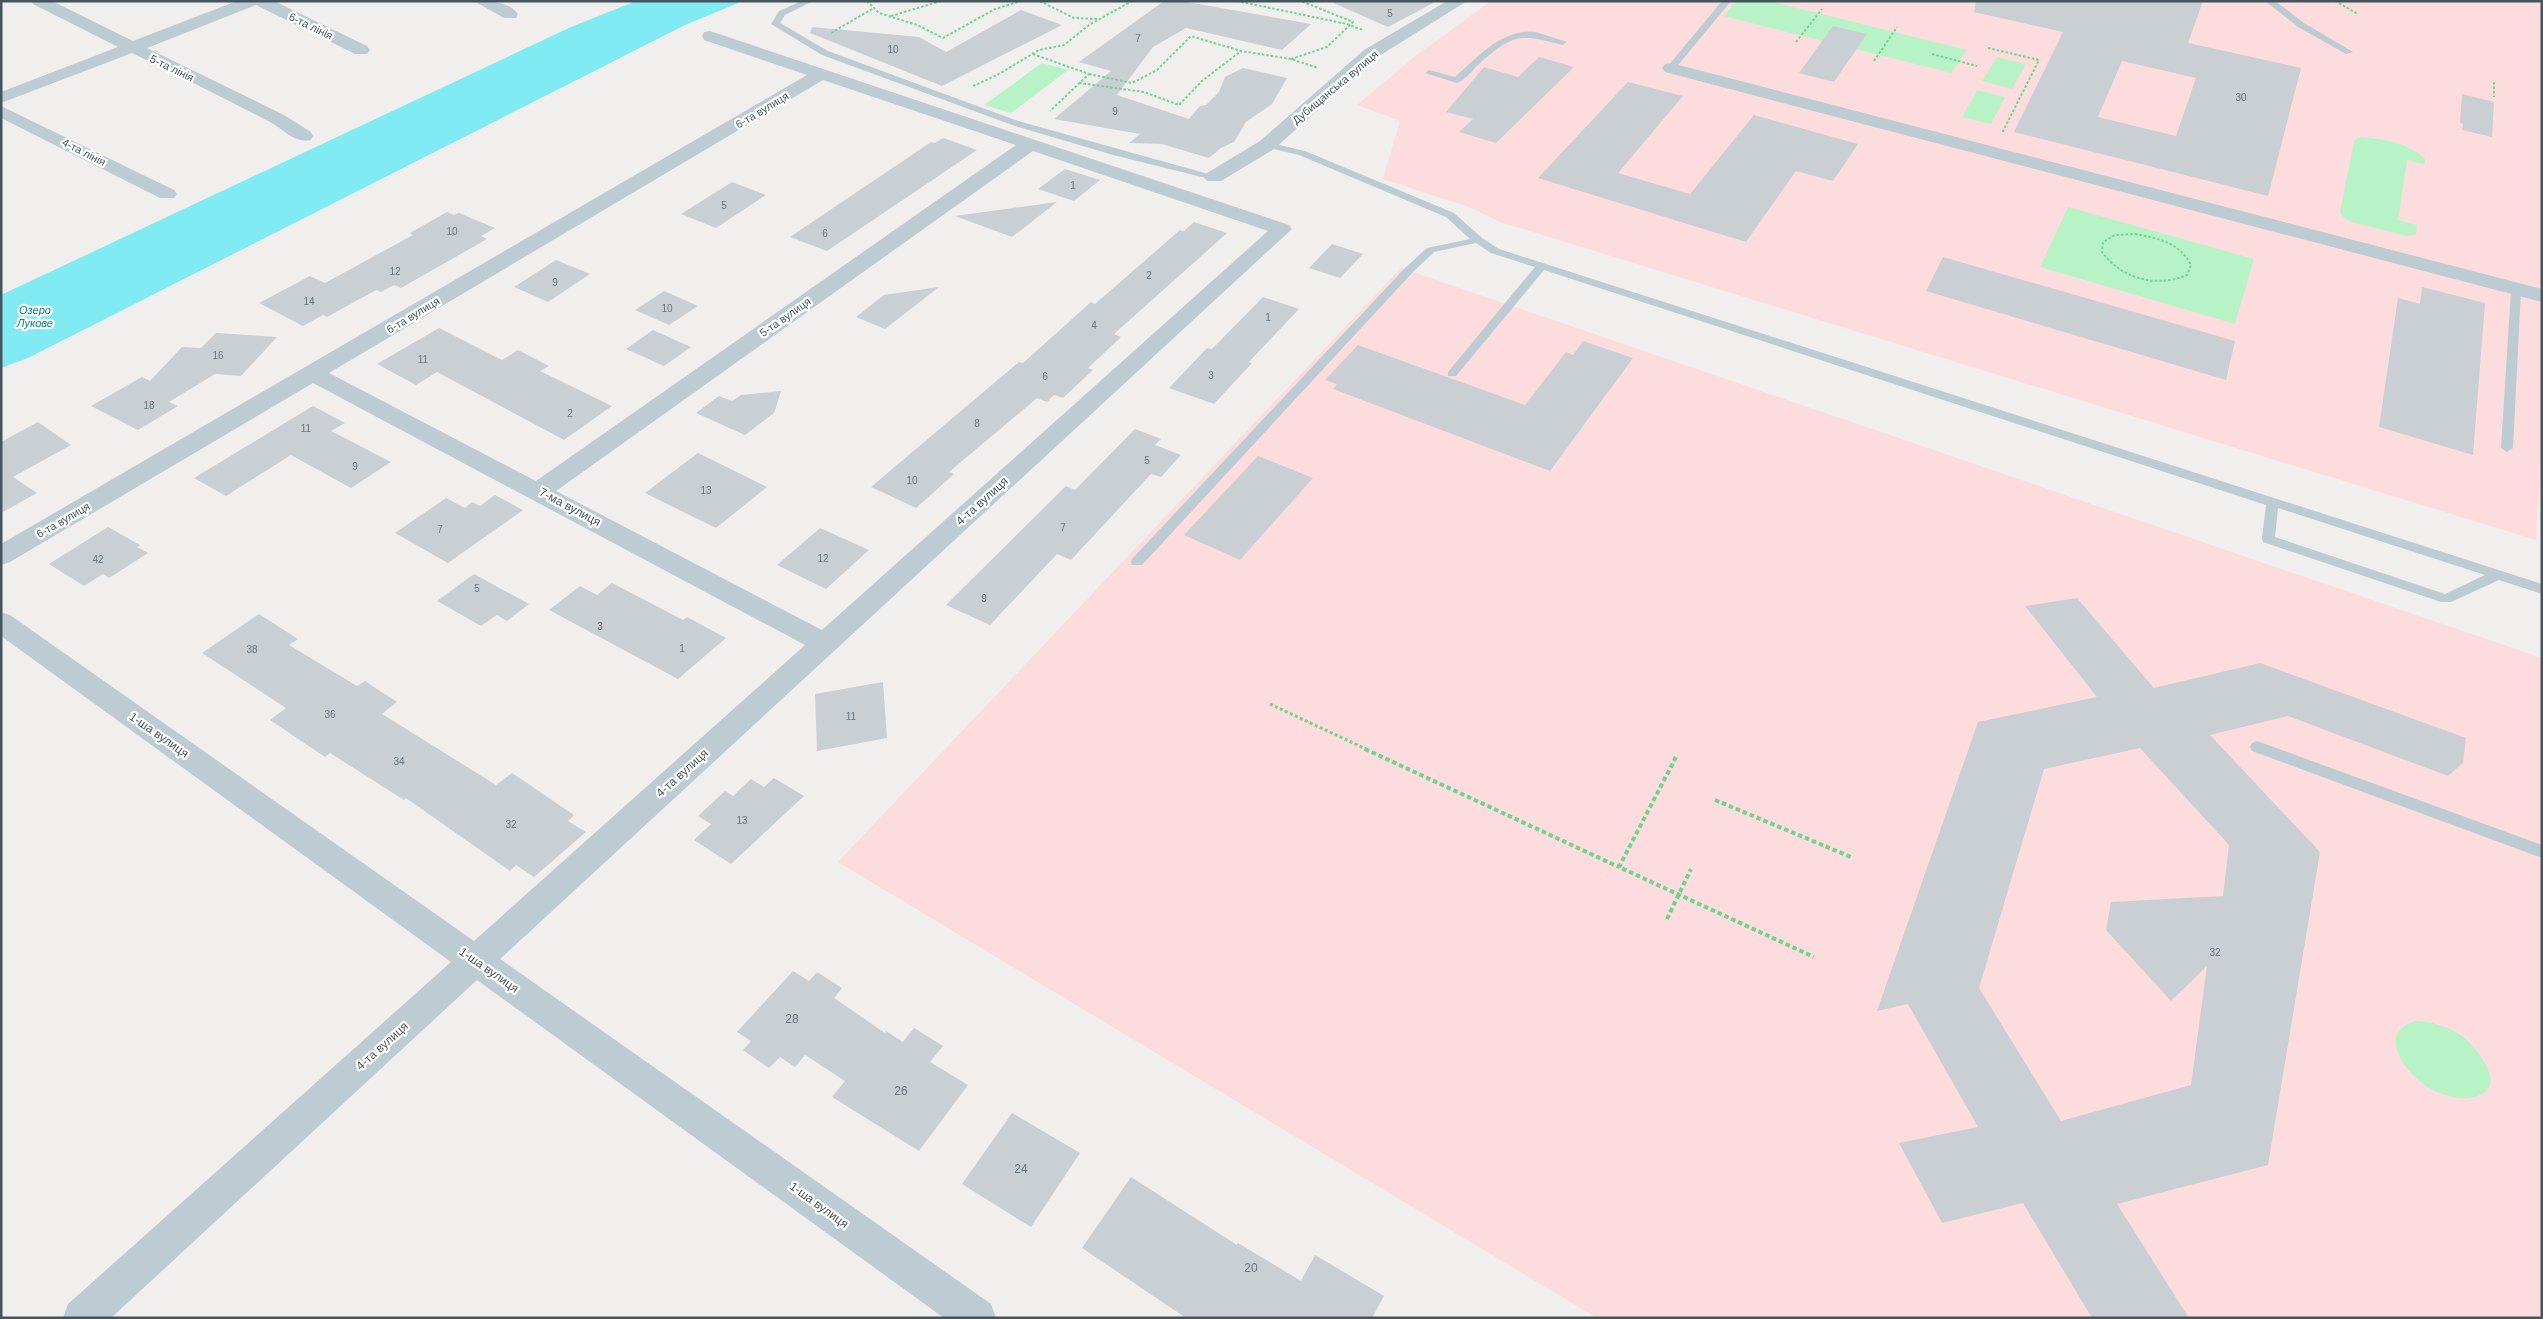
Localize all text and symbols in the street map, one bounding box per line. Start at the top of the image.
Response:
house number: 5 [1387,8,1393,19]
street label: 6-та лінія [287,10,335,42]
house number: 7 [1135,33,1141,44]
house number: 10 [887,44,899,55]
street label: Дубищанська вулиця [1290,48,1380,126]
street label: 5-та лінія [148,52,196,84]
street label: 6-та вулиця [733,90,791,130]
house number: 30 [2235,92,2247,103]
house number: 9 [1112,106,1118,117]
street label: 4-та лінія [60,136,108,168]
house number: 1 [1070,180,1076,191]
house number: 5 [721,200,727,211]
house number: 10 [446,226,458,237]
house number: 6 [822,228,828,239]
house number: 12 [389,266,401,277]
house number: 2 [1146,270,1152,281]
house number: 9 [552,277,558,288]
street label: 6-та вулиця [384,295,442,335]
street label: 5-та вулиця [757,295,813,339]
house number: 14 [303,296,315,307]
house number: 10 [661,303,673,314]
water label: Озеро Лукове [16,304,53,329]
house number: 1 [1265,312,1271,323]
house number: 4 [1091,320,1097,331]
house number: 16 [212,350,224,361]
house number: 11 [418,354,429,365]
house number: 3 [1208,370,1214,381]
house number: 6 [1042,371,1048,382]
house number: 18 [143,400,155,411]
house number: 2 [567,408,573,419]
house number: 8 [974,418,980,429]
house number: 11 [301,423,312,434]
house number: 5 [1144,455,1150,466]
house number: 9 [352,461,358,472]
street label: 4-та вулиця [953,474,1011,528]
house number: 10 [906,475,918,486]
street label: 7-ма вулиця [537,485,603,529]
house number: 13 [700,485,712,496]
street label: 6-та вулиця [34,500,92,540]
house number: 7 [1060,522,1066,533]
house number: 7 [437,524,443,535]
house number: 12 [817,553,829,564]
house number: 42 [92,554,104,565]
house number: 5 [474,583,480,594]
house number: 9 [981,593,987,604]
house number: 3 [597,621,603,632]
house number: 1 [679,643,685,654]
house number: 38 [246,644,258,655]
street label: 1-ша вулиця [127,709,191,761]
house number: 36 [324,709,336,720]
house number: 11 [846,711,857,722]
street label: 4-та вулиця [653,746,711,800]
house number: 34 [393,756,405,767]
house number: 13 [736,815,748,826]
house number: 32 [505,819,517,830]
street label: 1-ша вулиця [457,944,521,996]
house number: 32 [2209,947,2221,958]
house number: 28 [785,1012,799,1026]
street label: 4-та вулиця [353,1019,411,1073]
house number: 26 [894,1084,908,1098]
house number: 24 [1014,1162,1028,1176]
street label: 1-ша вулиця [787,1179,851,1231]
house number: 20 [1244,1261,1258,1275]

